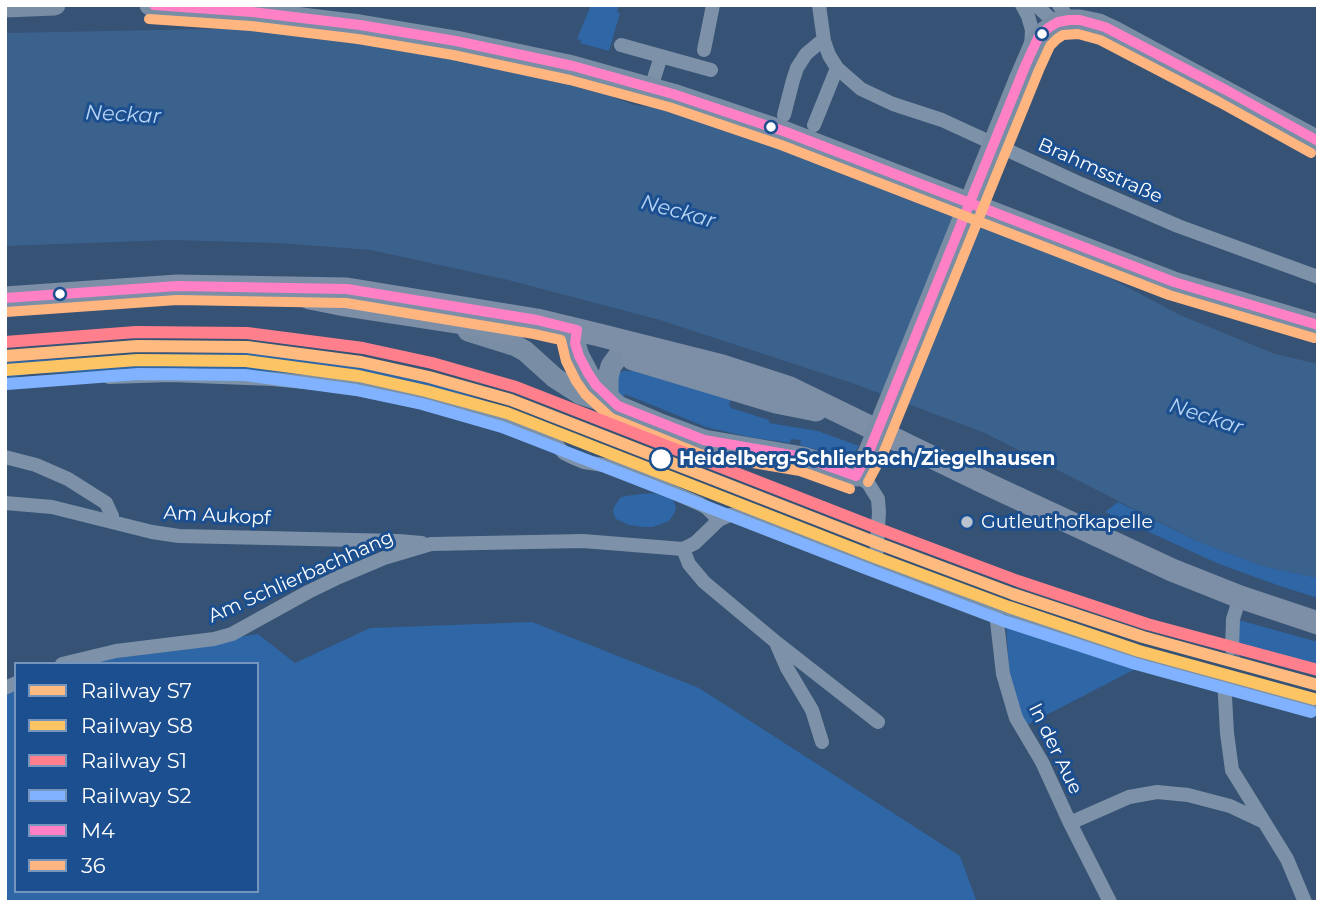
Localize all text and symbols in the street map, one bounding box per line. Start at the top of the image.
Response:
unlabelled marker [1035,27,1049,41]
water label: Neckar [84,100,162,130]
unlabelled marker [764,120,778,134]
street label: Brahmsstraße [1034,133,1166,209]
water label: Neckar [638,190,718,234]
unlabelled marker [53,287,67,301]
water label: Neckar [1166,393,1246,441]
marker: Heidelberg-Schlierbach/Ziegelhausen [649,447,673,471]
place label: Heidelberg-Schlierbach/Ziegelhausen [679,448,1055,470]
street label: Am Aukopf [163,502,271,530]
place label: Gutleuthofkapelle [981,511,1153,533]
marker: Gutleuthofkapelle [959,514,975,530]
street label: Am Schlierbachhang [205,526,397,628]
legend [14,662,259,893]
text: Railway S7 [81,678,192,703]
street label: In der Aue [1023,700,1087,798]
text: Railway S8 [81,713,193,738]
text: Railway S1 [81,748,187,773]
text: Railway S2 [81,783,192,808]
text: M4 [81,818,115,843]
text: 36 [81,853,106,878]

